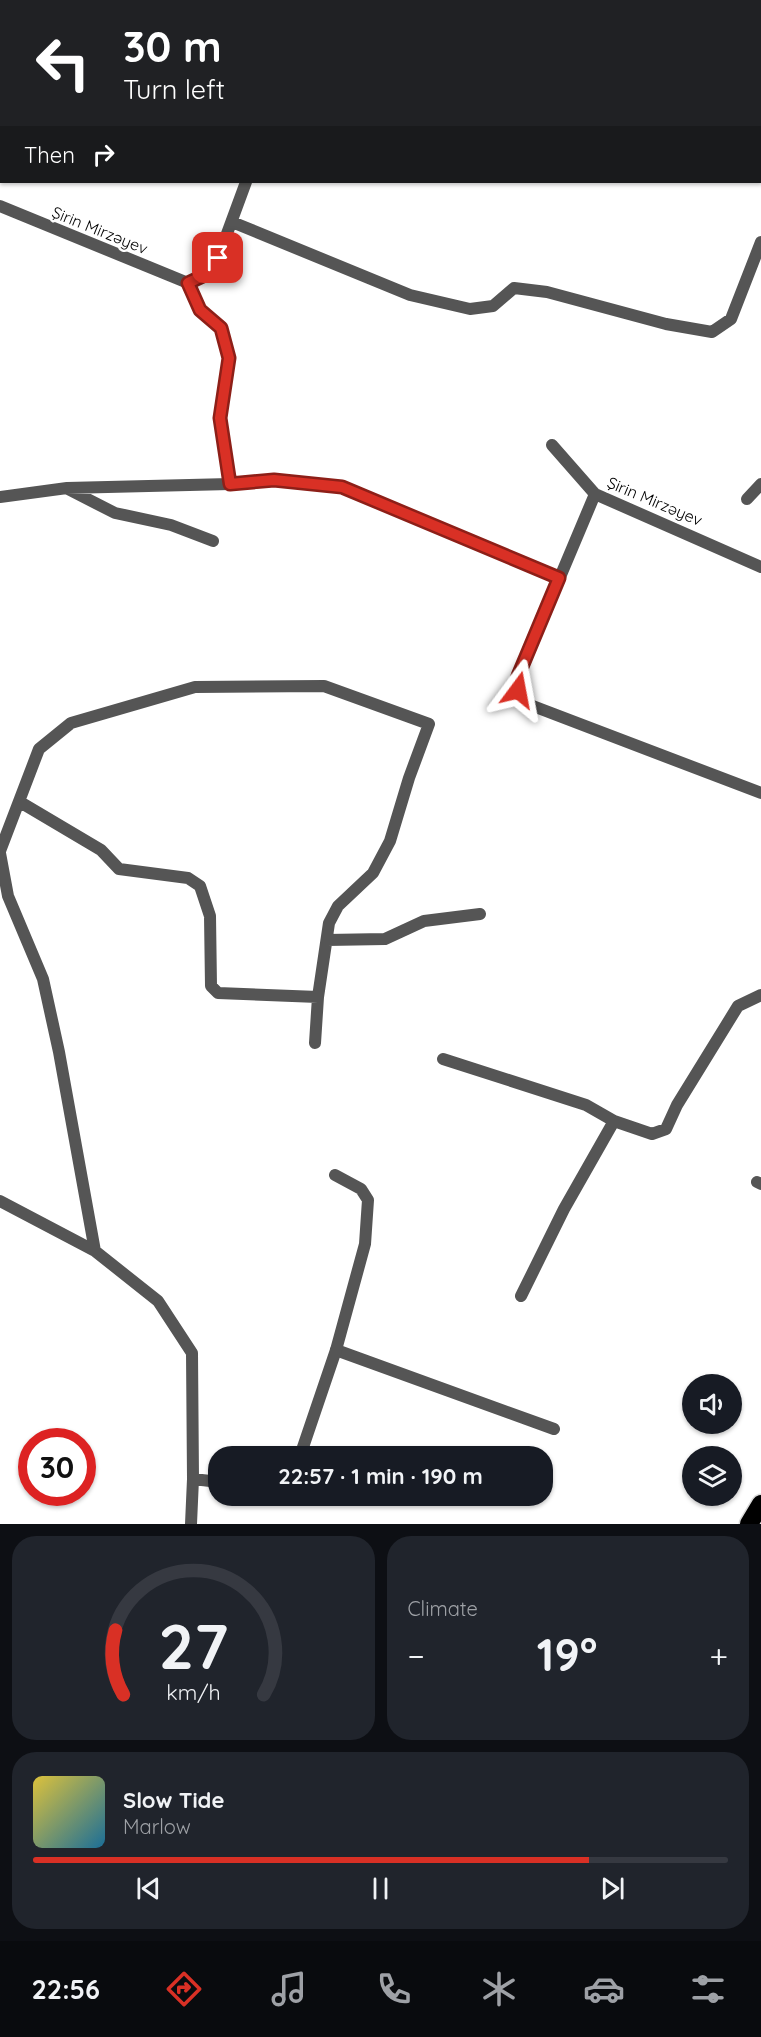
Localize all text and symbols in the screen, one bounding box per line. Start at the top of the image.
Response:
text: 30 m [123,20,222,73]
icon: left [24,24,102,102]
text: Turn left [123,72,225,106]
icon: right [87,138,120,171]
text: Then [24,141,75,169]
street label: Şirin Mirzəyev [49,202,151,258]
pin [192,232,243,283]
icon: arrive [201,241,234,274]
street label: Şirin Mirzəyev [604,472,706,530]
position arrow [486,658,550,722]
map controls [682,1374,742,1506]
button: sound [682,1374,742,1434]
speed limit sign: 30 [18,1428,96,1506]
button: layers [682,1446,742,1506]
text: 22:57 · 1 min · 190 m [278,1462,483,1490]
text: Climate [408,1596,478,1621]
text: 27 [158,1607,228,1685]
text: 19° [537,1626,597,1682]
text: − [408,1635,425,1676]
text: + [709,1635,728,1676]
text: km/h [166,1679,220,1705]
text: Slow Tide [123,1786,224,1814]
text: Marlow [123,1814,191,1839]
icon: previous [132,1872,165,1905]
icon: pause [364,1872,397,1905]
icon: next [596,1872,629,1905]
icon: directions [163,1968,205,2010]
icon: music [268,1968,310,2010]
icon: phone [373,1968,415,2010]
icon: climate [478,1968,520,2010]
icon: car [583,1968,625,2010]
icon: filters [687,1968,729,2010]
text: 22:56 [31,1972,100,2006]

